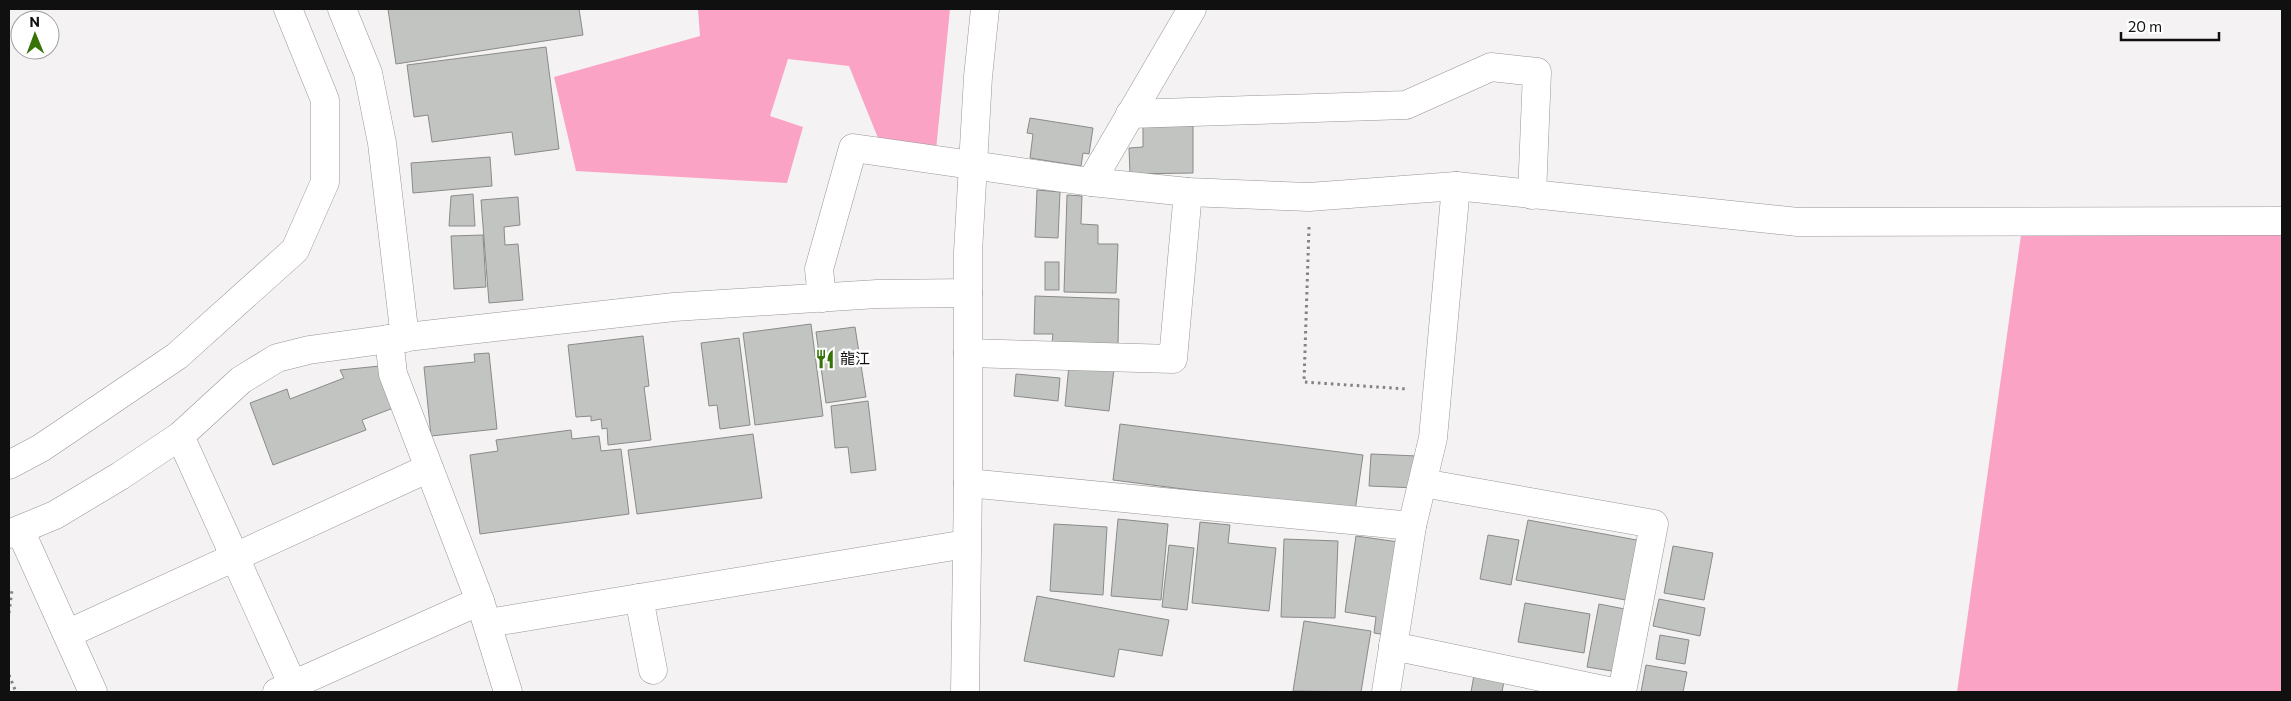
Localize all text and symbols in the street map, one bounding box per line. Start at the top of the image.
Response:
north arrow [10,10,60,60]
scale bar [2121,10,2218,42]
text: N [29,13,40,30]
text: 20 m [2128,17,2162,35]
restaurant icon: 龍江 [814,348,836,370]
place label: 龍江 [840,349,870,367]

